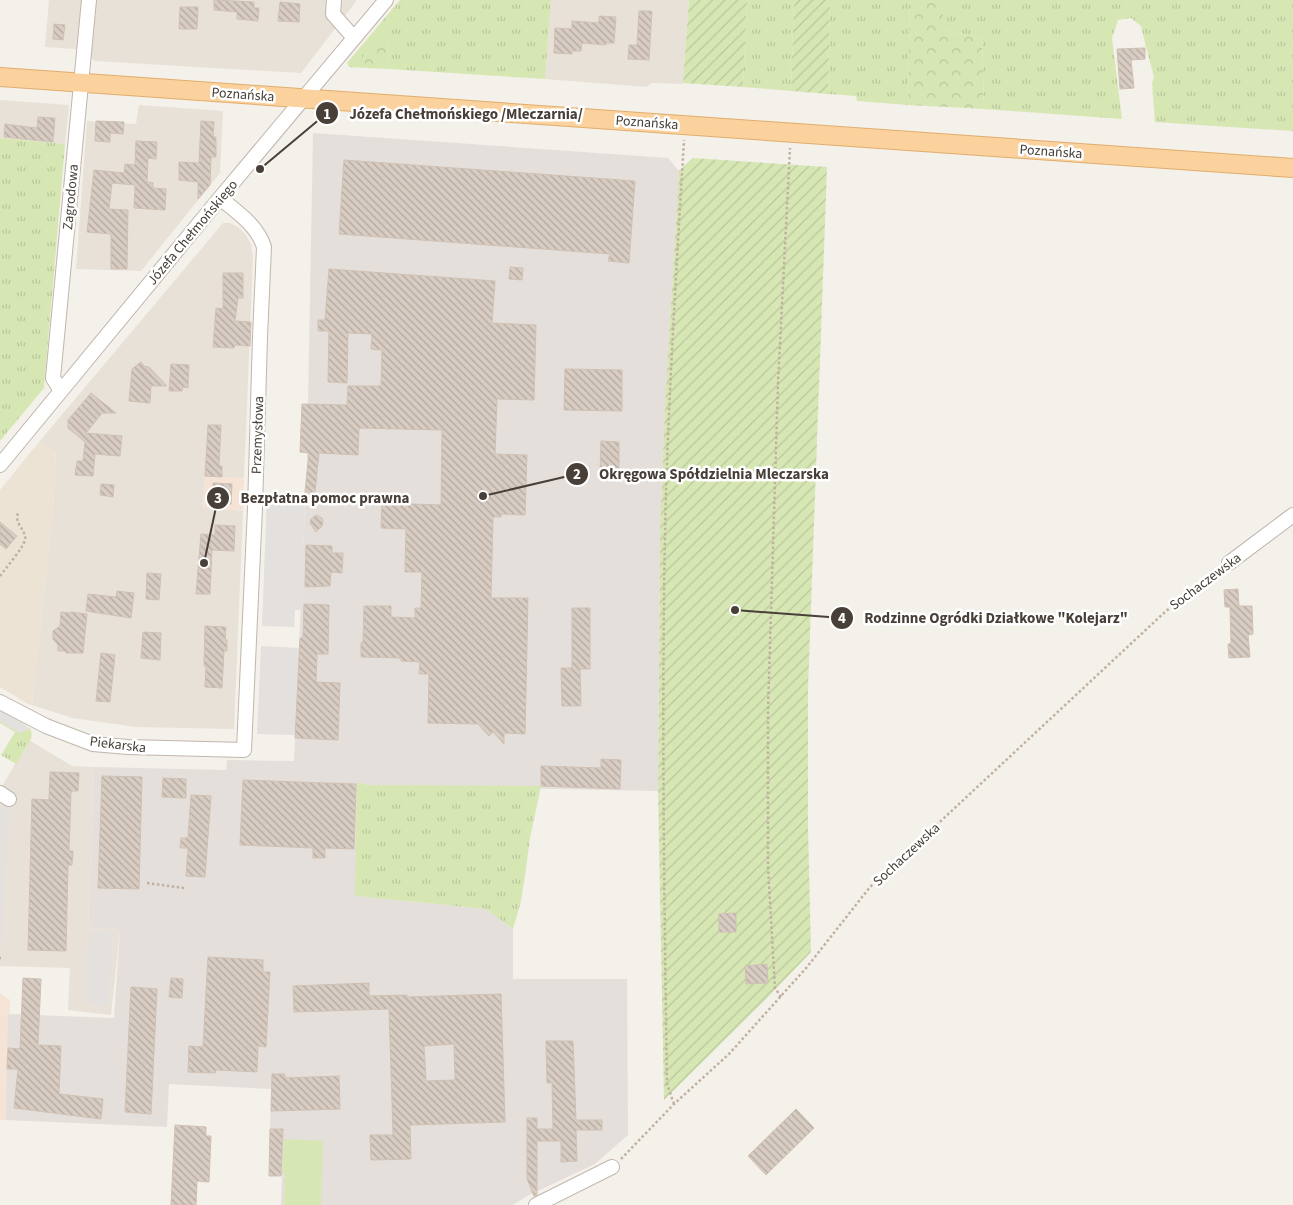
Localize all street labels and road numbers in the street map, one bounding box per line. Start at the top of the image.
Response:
street label: Poznańska [211,83,275,107]
street label: Poznańska [615,111,679,135]
street label: Poznańska [1019,140,1083,164]
street label: Zagrodowa [58,163,84,231]
street label: Józefa Chełmońskiego [143,176,243,290]
street label: Przemysłowa [247,396,269,474]
street label: Sochaczewska [1166,548,1246,615]
street label: Piekarska [89,732,147,758]
street label: Sochaczewska [869,818,945,891]

